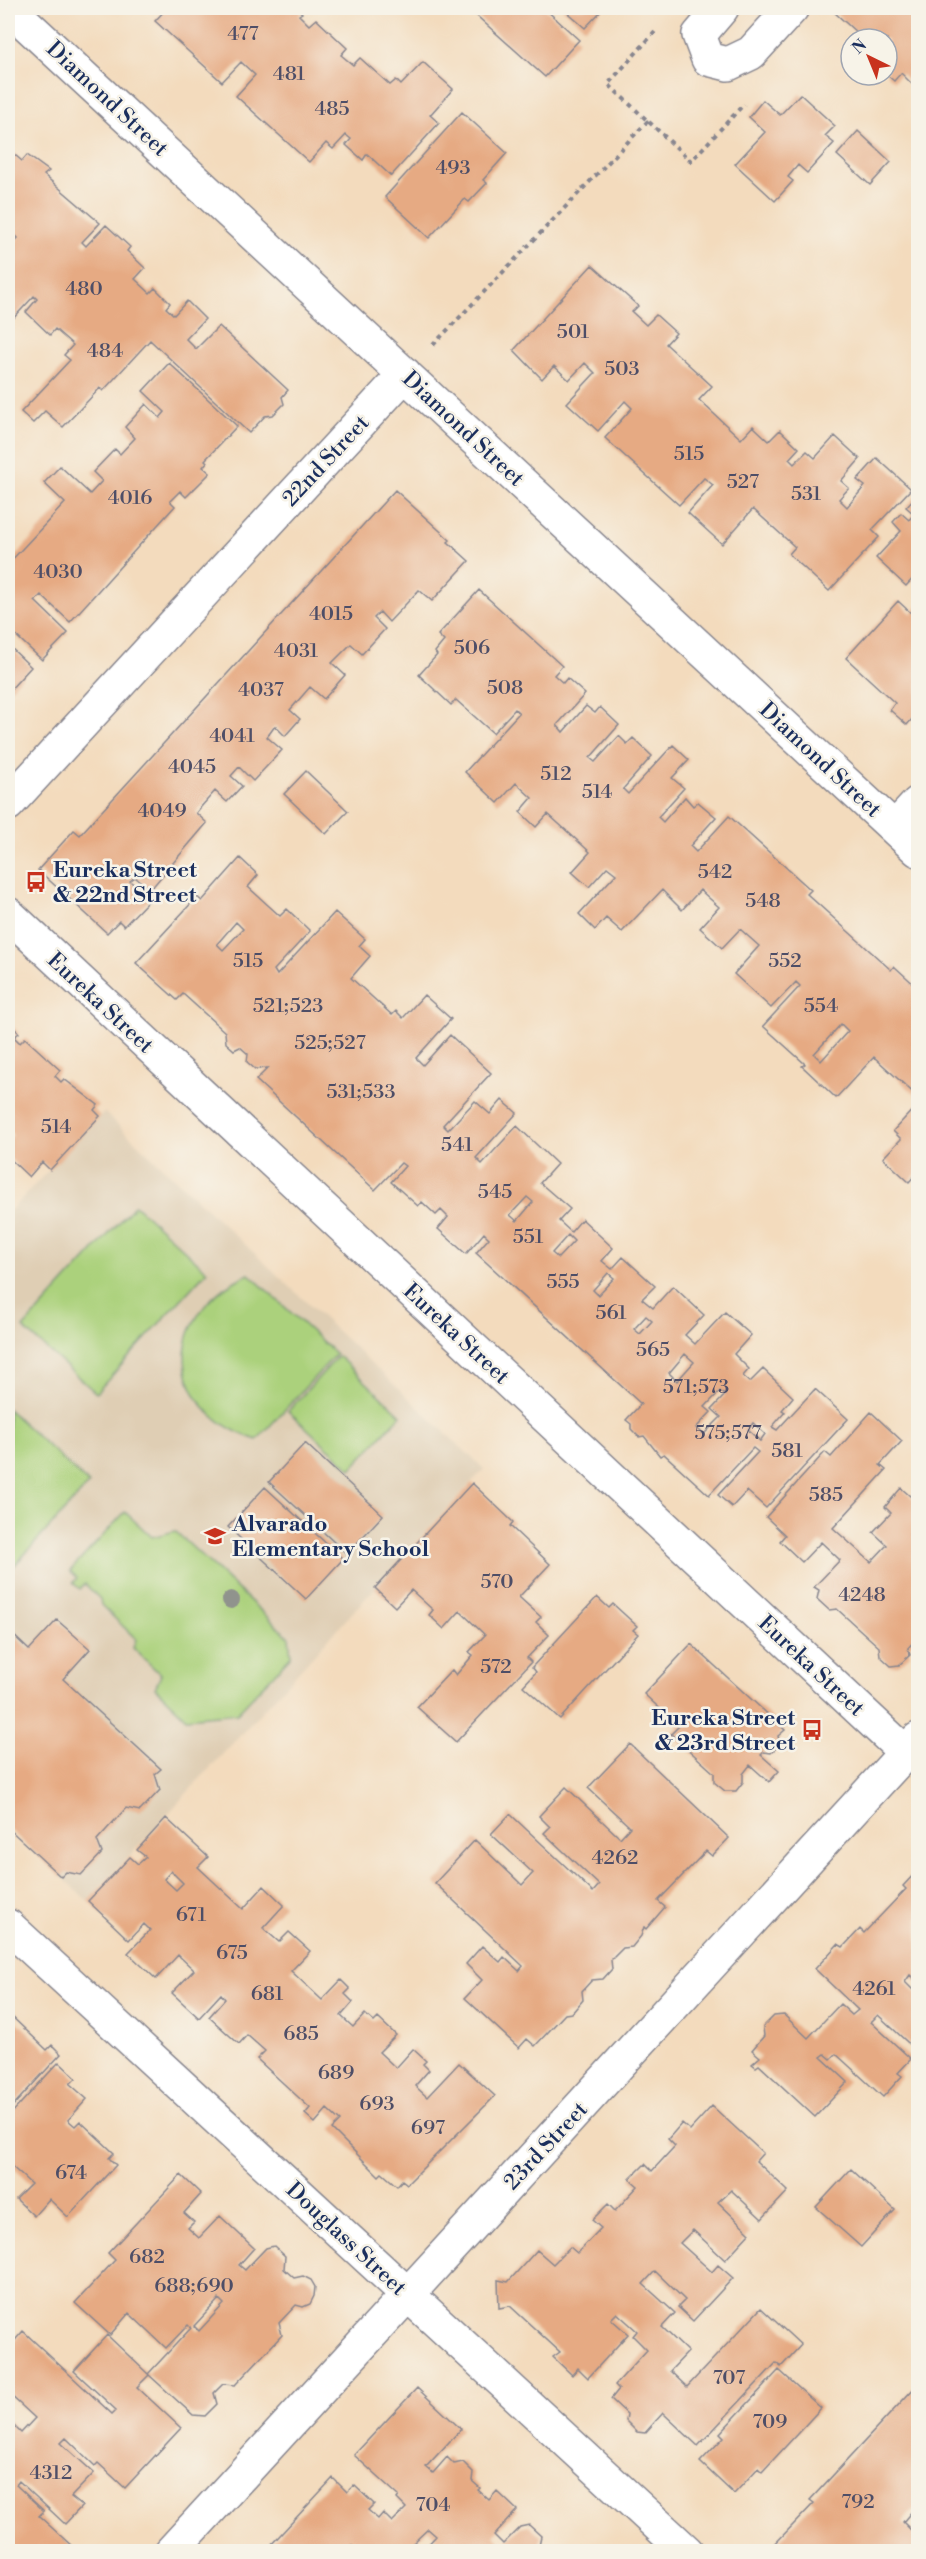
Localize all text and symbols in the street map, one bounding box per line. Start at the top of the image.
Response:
house number: 477 [227,22,259,47]
north arrow [839,27,899,87]
text: N [848,35,871,58]
street label: Diamond Street [40,36,174,163]
house number: 481 [273,62,306,87]
house number: 485 [314,97,350,122]
house number: 493 [435,156,471,181]
house number: 480 [65,277,103,302]
house number: 501 [557,320,590,345]
house number: 484 [87,339,123,364]
house number: 503 [604,357,640,382]
street label: Diamond Street [396,366,530,493]
street label: 22nd Street [277,410,375,512]
house number: 515 [674,442,704,467]
house number: 527 [727,470,759,495]
house number: 531 [791,482,821,507]
house number: 4016 [108,486,152,511]
house number: 4030 [33,560,83,585]
house number: 4015 [309,602,353,627]
house number: 506 [454,636,490,661]
house number: 4031 [274,639,319,664]
house number: 508 [487,676,523,701]
house number: 4037 [238,678,284,703]
street label: Diamond Street [753,697,887,824]
house number: 4041 [209,724,255,749]
house number: 4045 [168,755,216,780]
house number: 512 [540,762,572,787]
house number: 514 [582,780,612,805]
house number: 4049 [137,799,187,824]
place label: Eureka Street & 22nd Street [53,857,197,909]
house number: 542 [698,860,732,885]
bus stop icon: Eureka Street & 22nd Street [24,870,48,894]
house number: 548 [745,889,781,914]
street label: Eureka Street [41,947,159,1059]
house number: 515 [233,949,263,974]
house number: 552 [768,949,802,974]
house number: 521;523 [253,994,323,1019]
house number: 554 [804,994,838,1019]
house number: 525;527 [294,1031,366,1056]
house number: 531;533 [327,1080,395,1105]
house number: 514 [41,1115,71,1140]
house number: 541 [441,1133,473,1158]
house number: 545 [478,1180,512,1205]
house number: 551 [513,1225,544,1250]
house number: 555 [546,1270,580,1295]
street label: Eureka Street [397,1278,515,1390]
house number: 561 [595,1301,627,1326]
house number: 565 [636,1338,670,1363]
house number: 571;573 [663,1375,729,1400]
house number: 575;577 [694,1421,762,1446]
house number: 581 [771,1439,803,1464]
house number: 585 [809,1483,843,1508]
place label: Alvarado Elementary School [231,1511,429,1563]
school or university icon: Alvarado Elementary School [203,1524,227,1548]
house number: 570 [480,1570,514,1595]
house number: 4248 [838,1583,886,1608]
street label: Eureka Street [752,1610,870,1722]
house number: 572 [480,1655,512,1680]
place label: Eureka Street & 23rd Street [651,1705,795,1757]
bus stop icon: Eureka Street & 23rd Street [800,1718,824,1742]
house number: 4262 [592,1846,638,1871]
house number: 671 [176,1903,207,1928]
house number: 675 [216,1941,248,1966]
house number: 4261 [852,1977,896,2002]
house number: 681 [251,1982,284,2007]
house number: 685 [283,2022,319,2047]
house number: 689 [318,2061,354,2086]
house number: 693 [359,2092,395,2117]
street label: 23rd Street [498,2096,594,2196]
house number: 697 [411,2116,445,2141]
house number: 674 [55,2161,87,2186]
street label: Douglass Street [280,2177,412,2302]
house number: 682 [129,2245,165,2270]
house number: 688;690 [154,2274,234,2299]
house number: 707 [713,2366,745,2391]
house number: 709 [753,2410,787,2435]
house number: 4312 [30,2461,72,2486]
house number: 792 [841,2490,875,2515]
house number: 704 [416,2493,450,2518]

